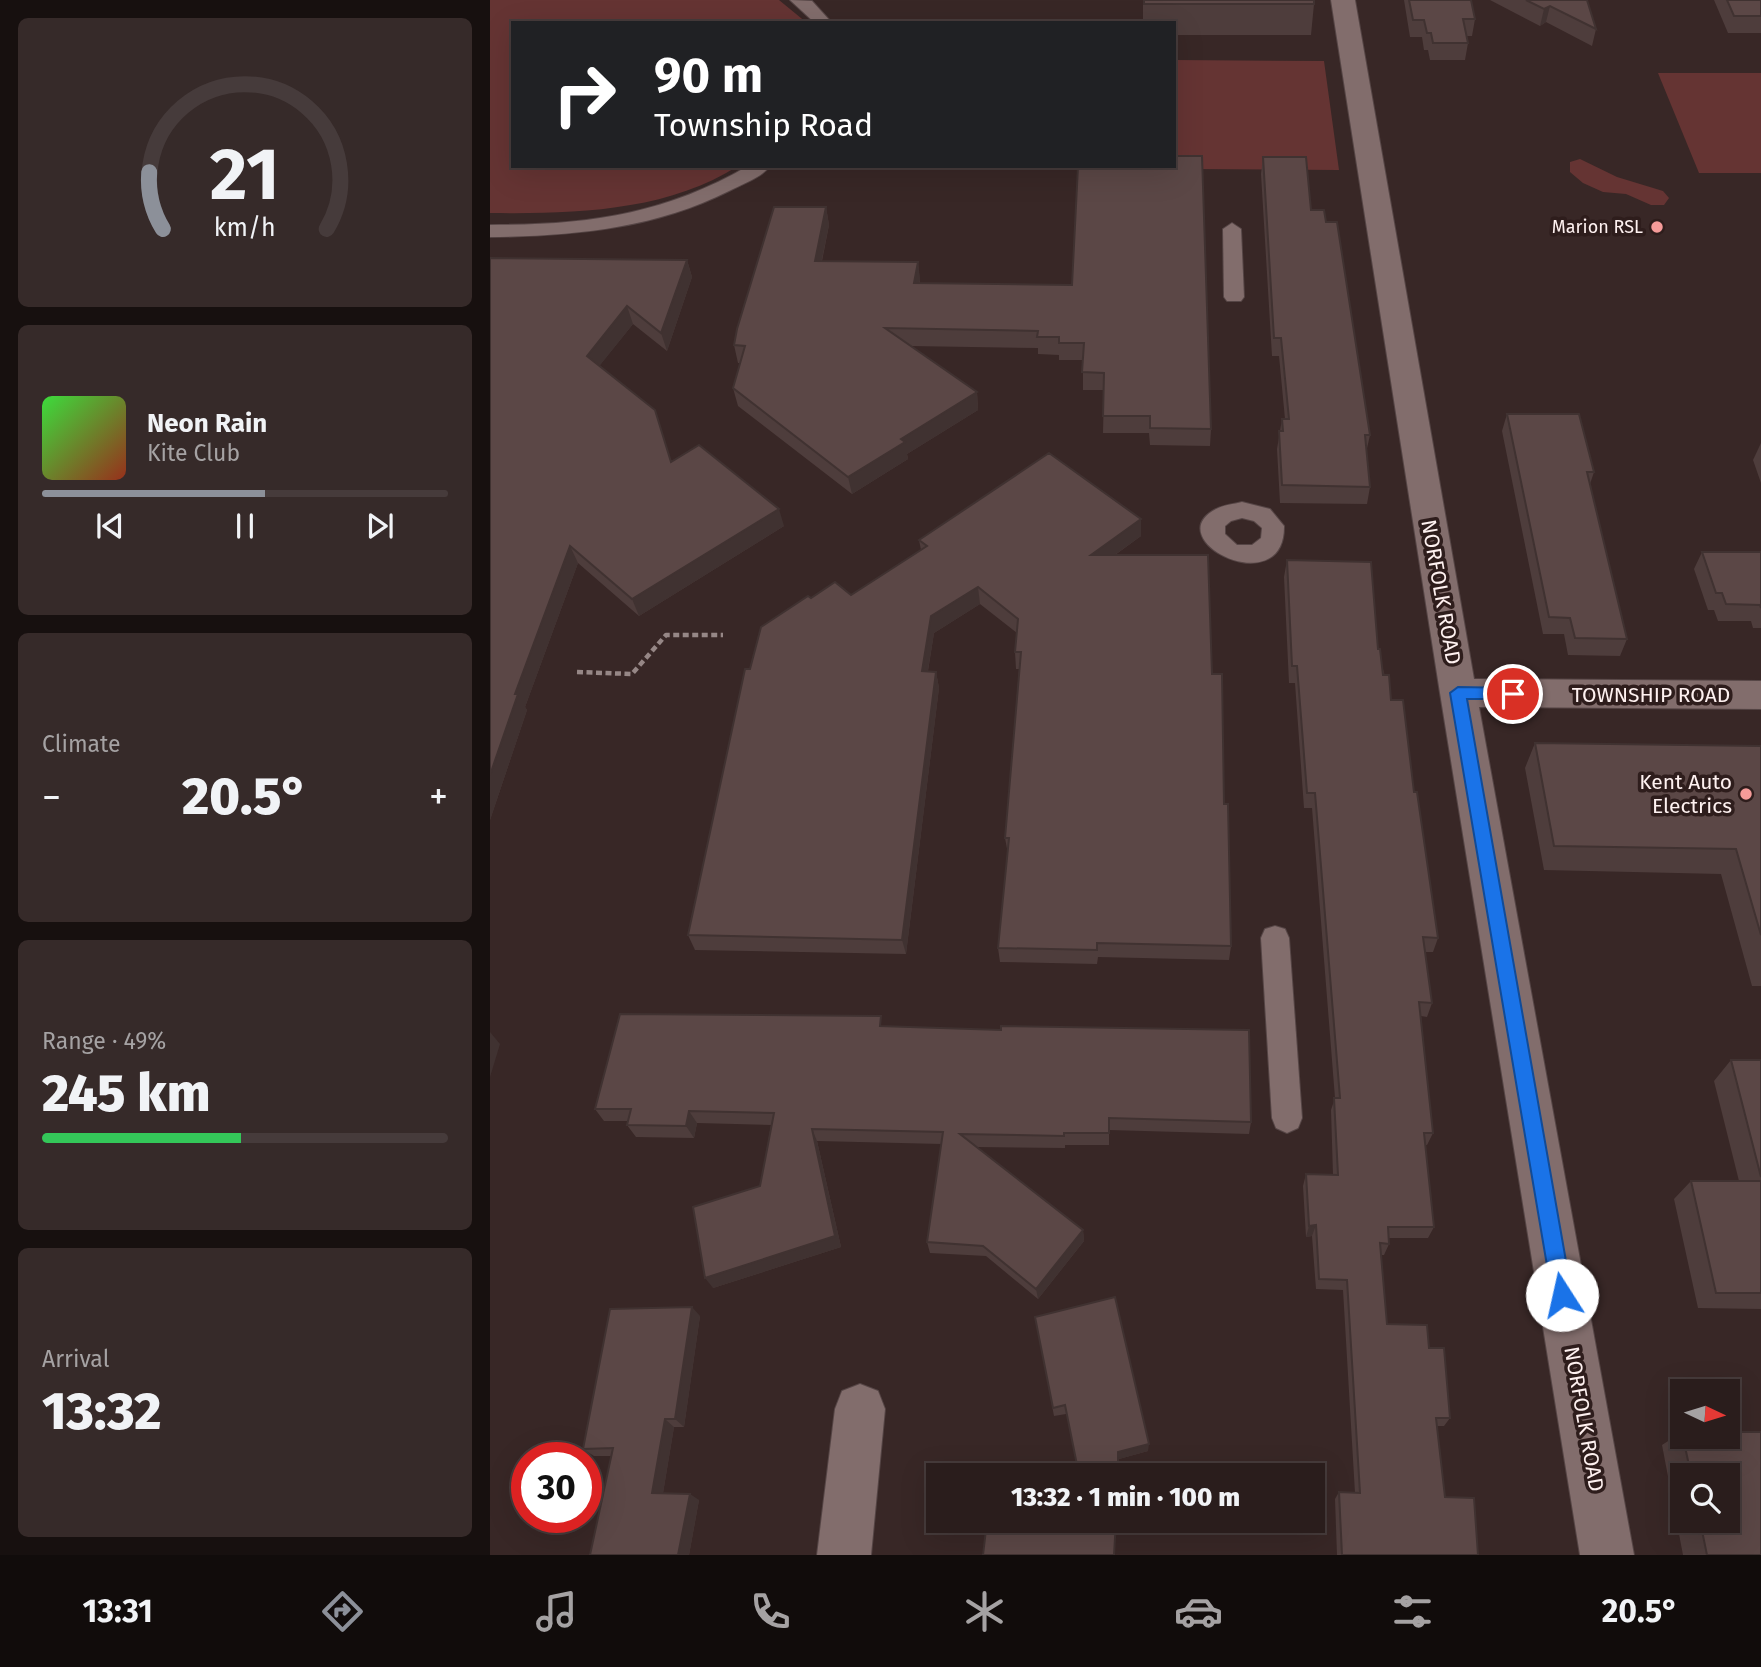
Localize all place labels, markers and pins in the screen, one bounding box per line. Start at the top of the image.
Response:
place label: Marion RSL [1552,216,1643,238]
marker: Marion RSL [1649,219,1665,235]
pin [1483,664,1543,724]
place label: Kent Auto Electrics [1639,769,1732,819]
marker: Kent Auto Electrics [1738,786,1754,802]

